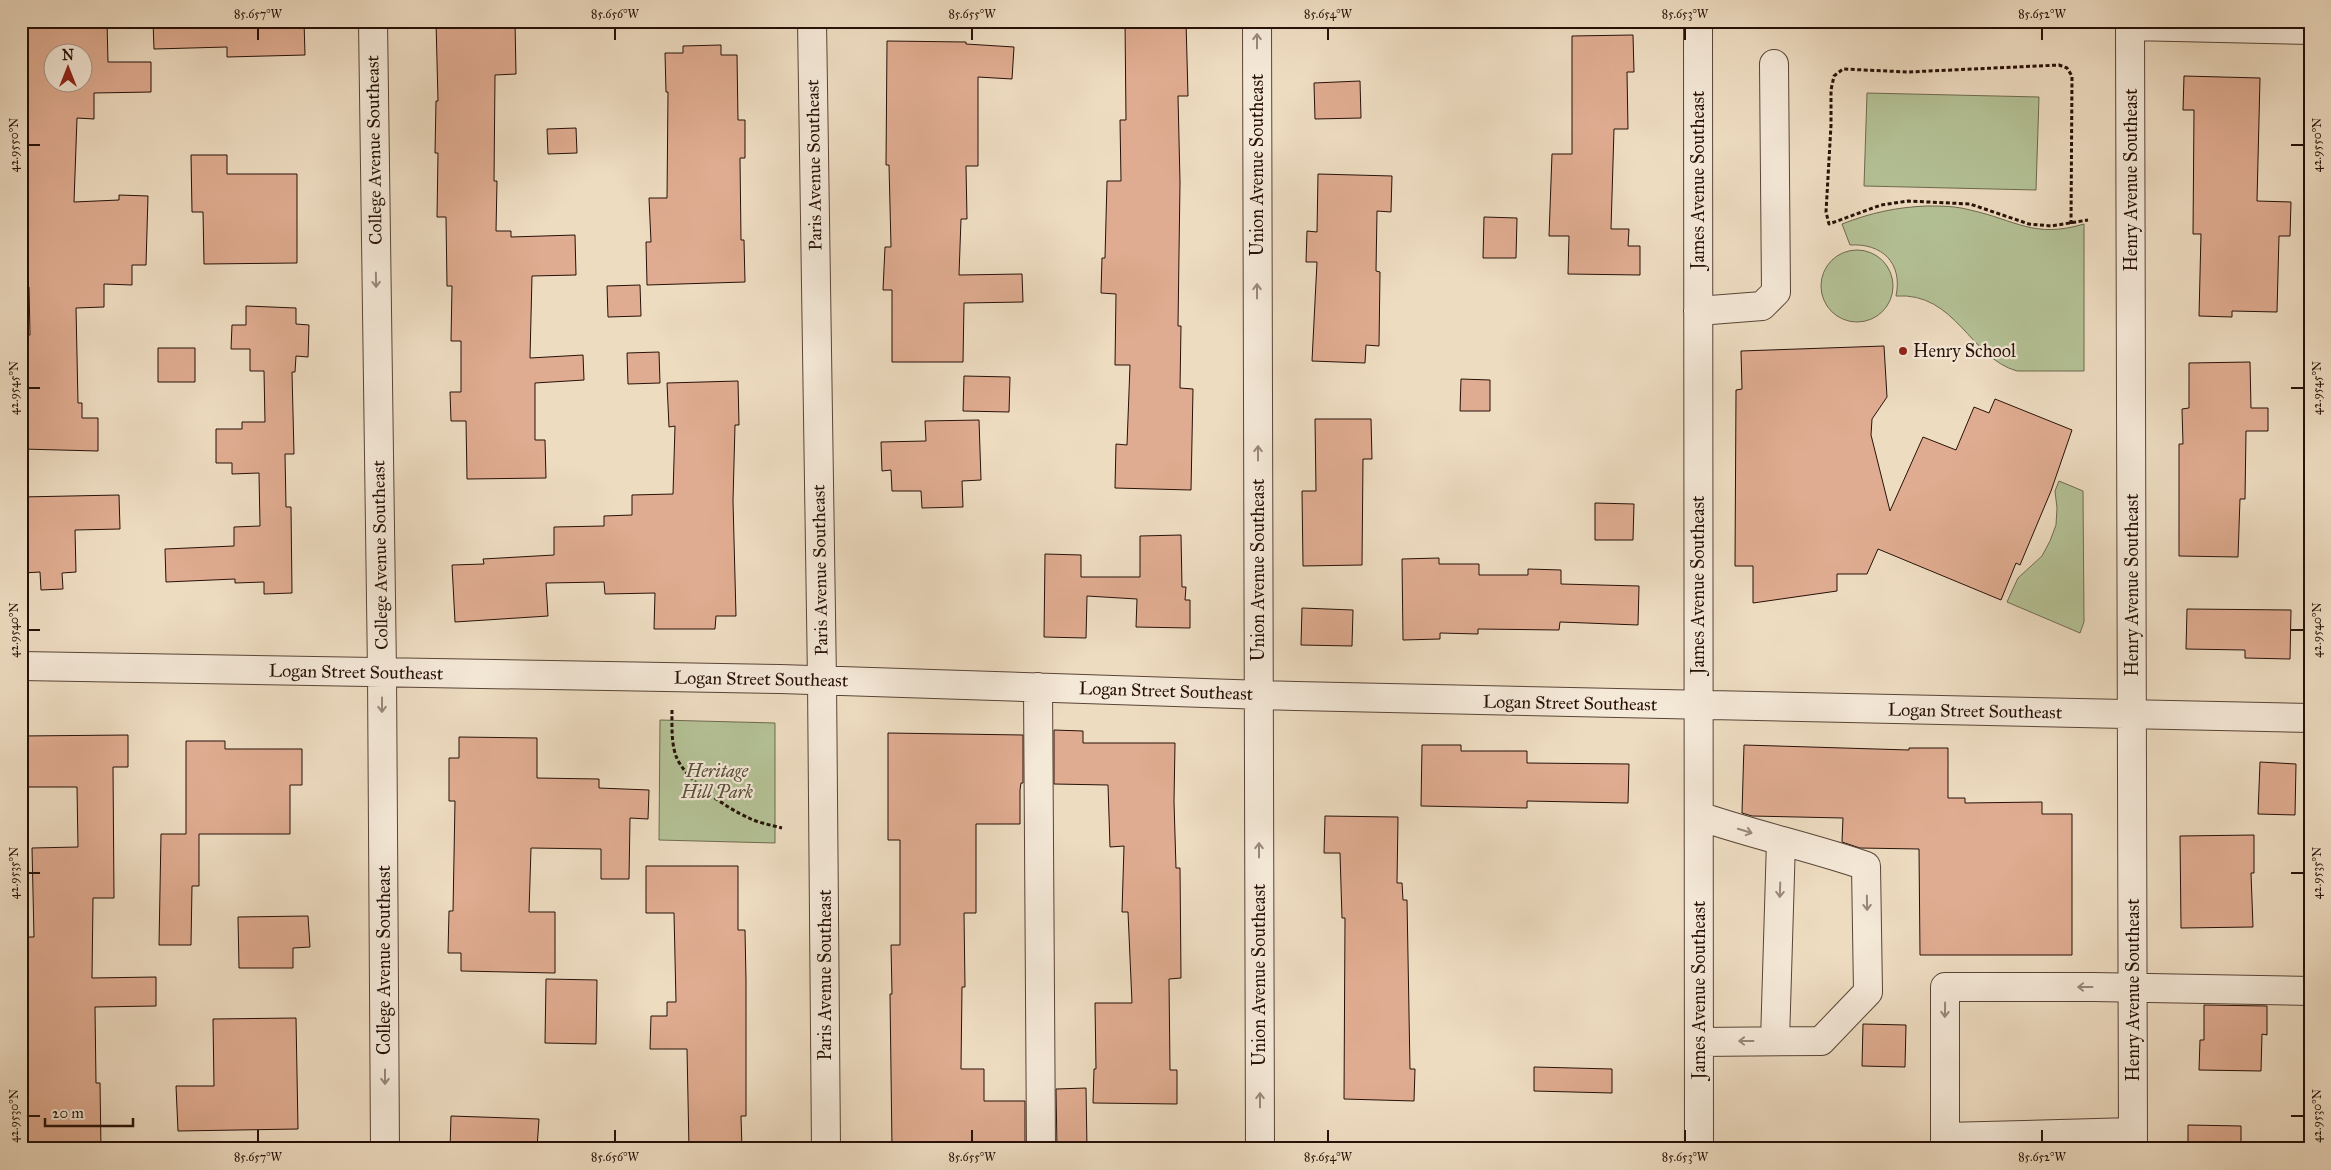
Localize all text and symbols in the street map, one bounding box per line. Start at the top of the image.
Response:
text: 85.657°W [234,7,283,21]
text: 85.656°W [591,7,639,21]
text: 85.655°W [948,7,996,21]
text: 85.654°W [1304,7,1353,21]
text: 85.653°W [1662,7,1709,21]
text: 85.652°W [2018,7,2066,21]
one-way arrow [1252,33,1262,50]
north arrow [42,42,92,92]
text: N [62,47,74,64]
street label: College Avenue Southeast [361,54,388,245]
street label: Union Avenue Southeast [1246,73,1268,256]
street label: Paris Avenue Southeast [801,79,826,251]
street label: Henry Avenue Southeast [2120,88,2142,272]
street label: James Avenue Southeast [1687,90,1710,271]
text: 42.9550°N [7,118,21,172]
text: 42.9550°N [2310,118,2324,172]
one-way arrow [371,272,381,288]
one-way arrow [1253,283,1262,299]
place label: Henry School [1913,340,2016,362]
marker: Henry School [1897,345,1909,357]
text: 42.9545°N [7,361,21,415]
text: 42.9545°N [2310,361,2324,415]
one-way arrow [1253,446,1263,462]
street label: College Avenue Southeast [367,459,394,650]
street label: Union Avenue Southeast [1247,478,1269,661]
street label: Paris Avenue Southeast [807,484,832,656]
street label: Henry Avenue Southeast [2121,493,2143,677]
street label: James Avenue Southeast [1687,495,1710,676]
text: 42.9540°N [7,602,21,658]
text: 42.9540°N [2310,602,2324,658]
street label: Logan Street Southeast [269,659,444,686]
street label: Logan Street Southeast [674,666,849,693]
street label: Logan Street Southeast [1079,677,1254,706]
street label: Logan Street Southeast [1483,690,1658,717]
one-way arrow [377,696,387,713]
street label: Logan Street Southeast [1888,698,2063,725]
park label: Heritage Hill Park [680,760,753,803]
one-way arrow [1736,827,1752,837]
one-way arrow [1254,842,1264,858]
text: 42.9535°N [7,847,21,899]
text: 42.9535°N [2310,847,2324,899]
street label: College Avenue Southeast [373,864,396,1055]
one-way arrow [1775,882,1784,898]
street label: Union Avenue Southeast [1248,883,1270,1066]
street label: Paris Avenue Southeast [814,889,836,1061]
one-way arrow [1862,894,1872,910]
street label: Henry Avenue Southeast [2122,898,2144,1082]
street label: James Avenue Southeast [1688,900,1711,1081]
one-way arrow [2077,982,2094,992]
one-way arrow [1940,1002,1950,1018]
one-way arrow [1738,1036,1754,1046]
one-way arrow [380,1069,389,1085]
text: 42.9530°N [7,1089,21,1143]
text: 42.9530°N [2310,1089,2324,1143]
one-way arrow [1255,1092,1265,1108]
scale bar [45,1095,132,1127]
text: 20 m [52,1104,84,1122]
text: 85.657°W [234,1150,283,1164]
text: 85.656°W [591,1150,639,1164]
text: 85.655°W [948,1150,996,1164]
text: 85.654°W [1304,1150,1353,1164]
text: 85.653°W [1662,1150,1709,1164]
text: 85.652°W [2018,1150,2066,1164]

